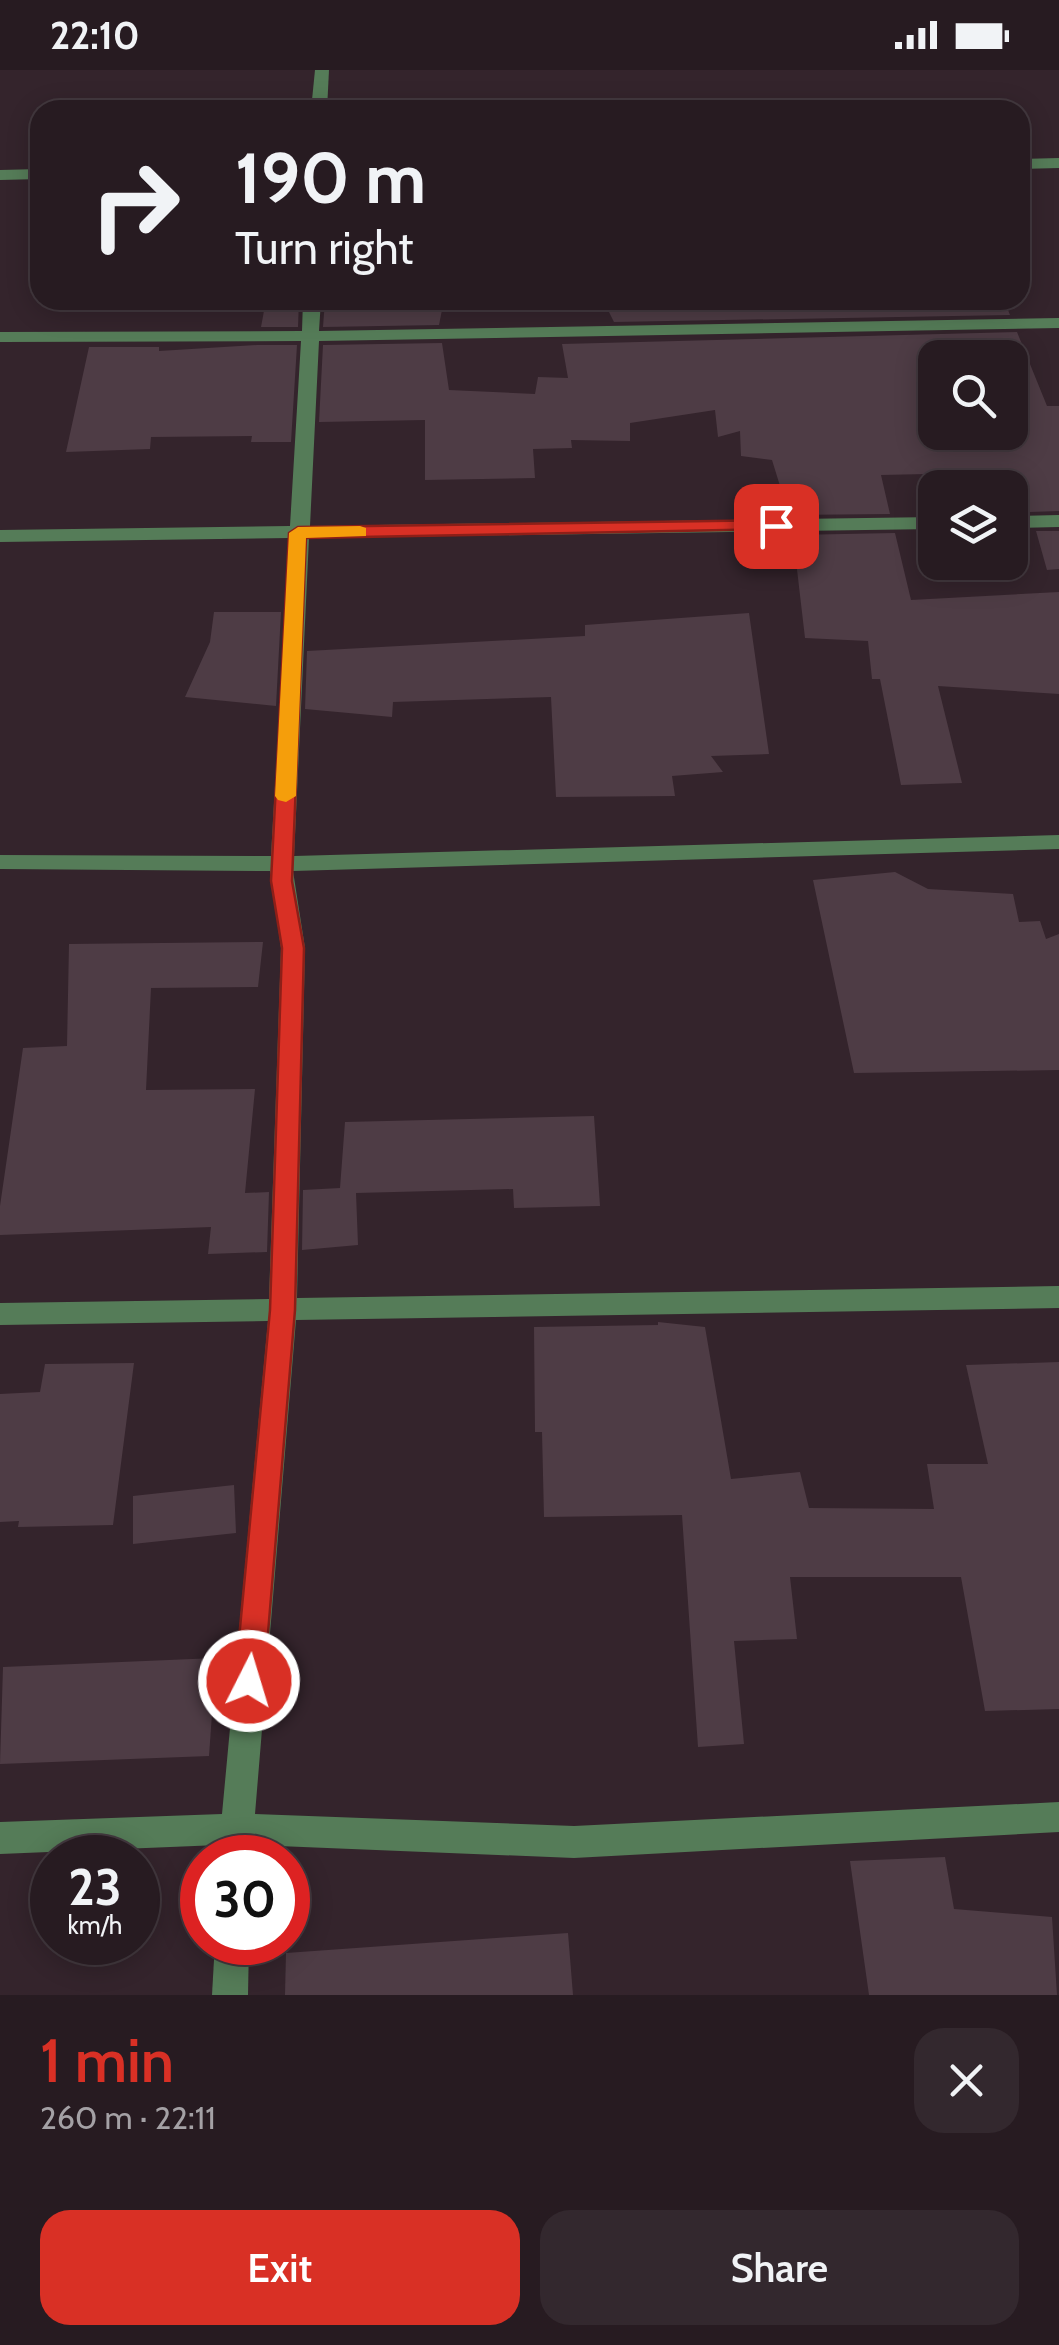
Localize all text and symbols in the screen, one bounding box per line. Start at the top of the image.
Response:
text: 22:10 [50,12,140,59]
text: 190 m [235,135,426,221]
icon: right [70,140,200,270]
text: Turn right [235,221,414,275]
map controls [918,340,1028,580]
button: search [918,340,1028,450]
button: layers [918,470,1028,580]
pin [734,484,819,569]
icon: arrive [749,499,804,554]
position arrow [197,1629,301,1733]
speed limit sign: 30 [180,1835,310,1965]
text: 23 [68,1857,122,1918]
text: km/h [68,1910,122,1940]
text: 1 min [40,2024,174,2097]
button: close [914,2028,1019,2133]
text: 260 m · 22:11 [40,2098,216,2137]
button: Exit [40,2210,520,2325]
button: Share [540,2210,1019,2325]

